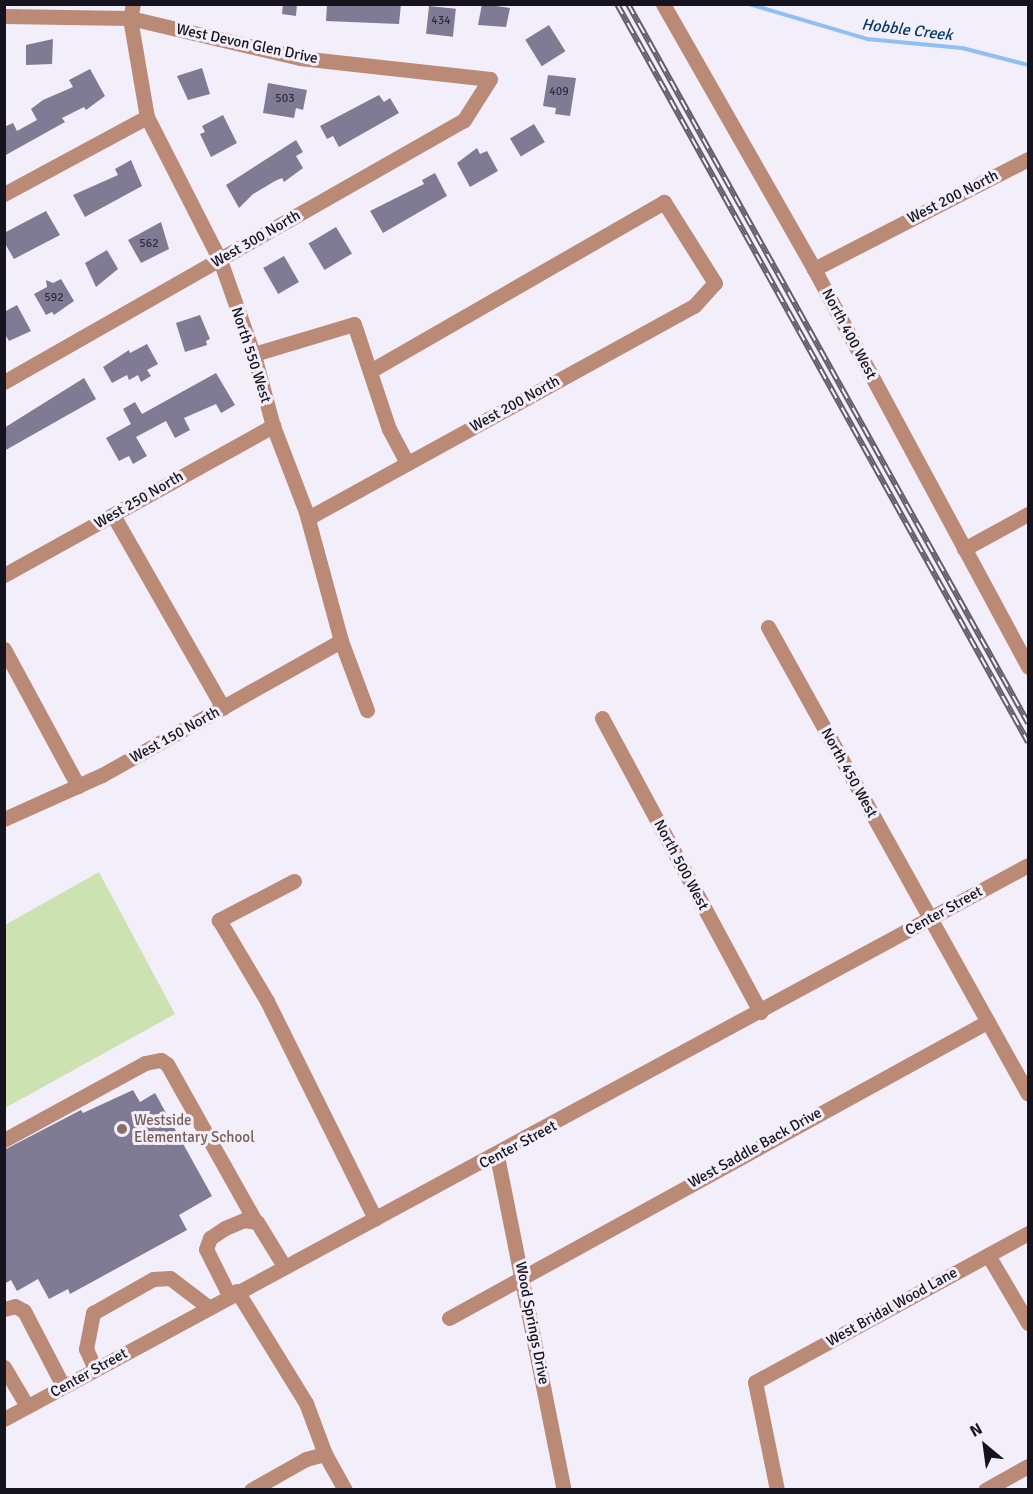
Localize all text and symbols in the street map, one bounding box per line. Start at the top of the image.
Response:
house number: 434 [431,14,451,28]
water label: Hobble Creek [860,15,954,45]
street label: West Devon Glen Drive [175,20,319,68]
house number: 409 [549,85,569,99]
house number: 503 [275,92,295,106]
street label: West 200 North [905,166,1001,228]
street label: West 300 North [208,206,304,272]
house number: 562 [139,237,159,251]
street label: North 400 West [818,286,880,382]
house number: 592 [44,291,64,305]
street label: North 550 West [227,305,275,405]
street label: West 200 North [467,372,563,436]
street label: West 250 North [91,467,187,533]
street label: West 150 North [127,703,223,767]
street label: North 450 West [817,725,881,821]
street label: North 500 West [650,817,712,913]
street label: Center Street [902,882,986,940]
street label: West Saddle Back Drive [685,1104,825,1192]
place label: Westside Elementary School [134,1111,255,1146]
street label: Center Street [476,1117,560,1173]
marker: Westside Elementary School [115,1122,129,1136]
street label: Wood Springs Drive [511,1260,553,1386]
street label: West Bridal Wood Lane [823,1264,961,1350]
street label: Center Street [47,1344,131,1402]
north arrow [955,1416,1015,1476]
text: N [967,1419,986,1442]

